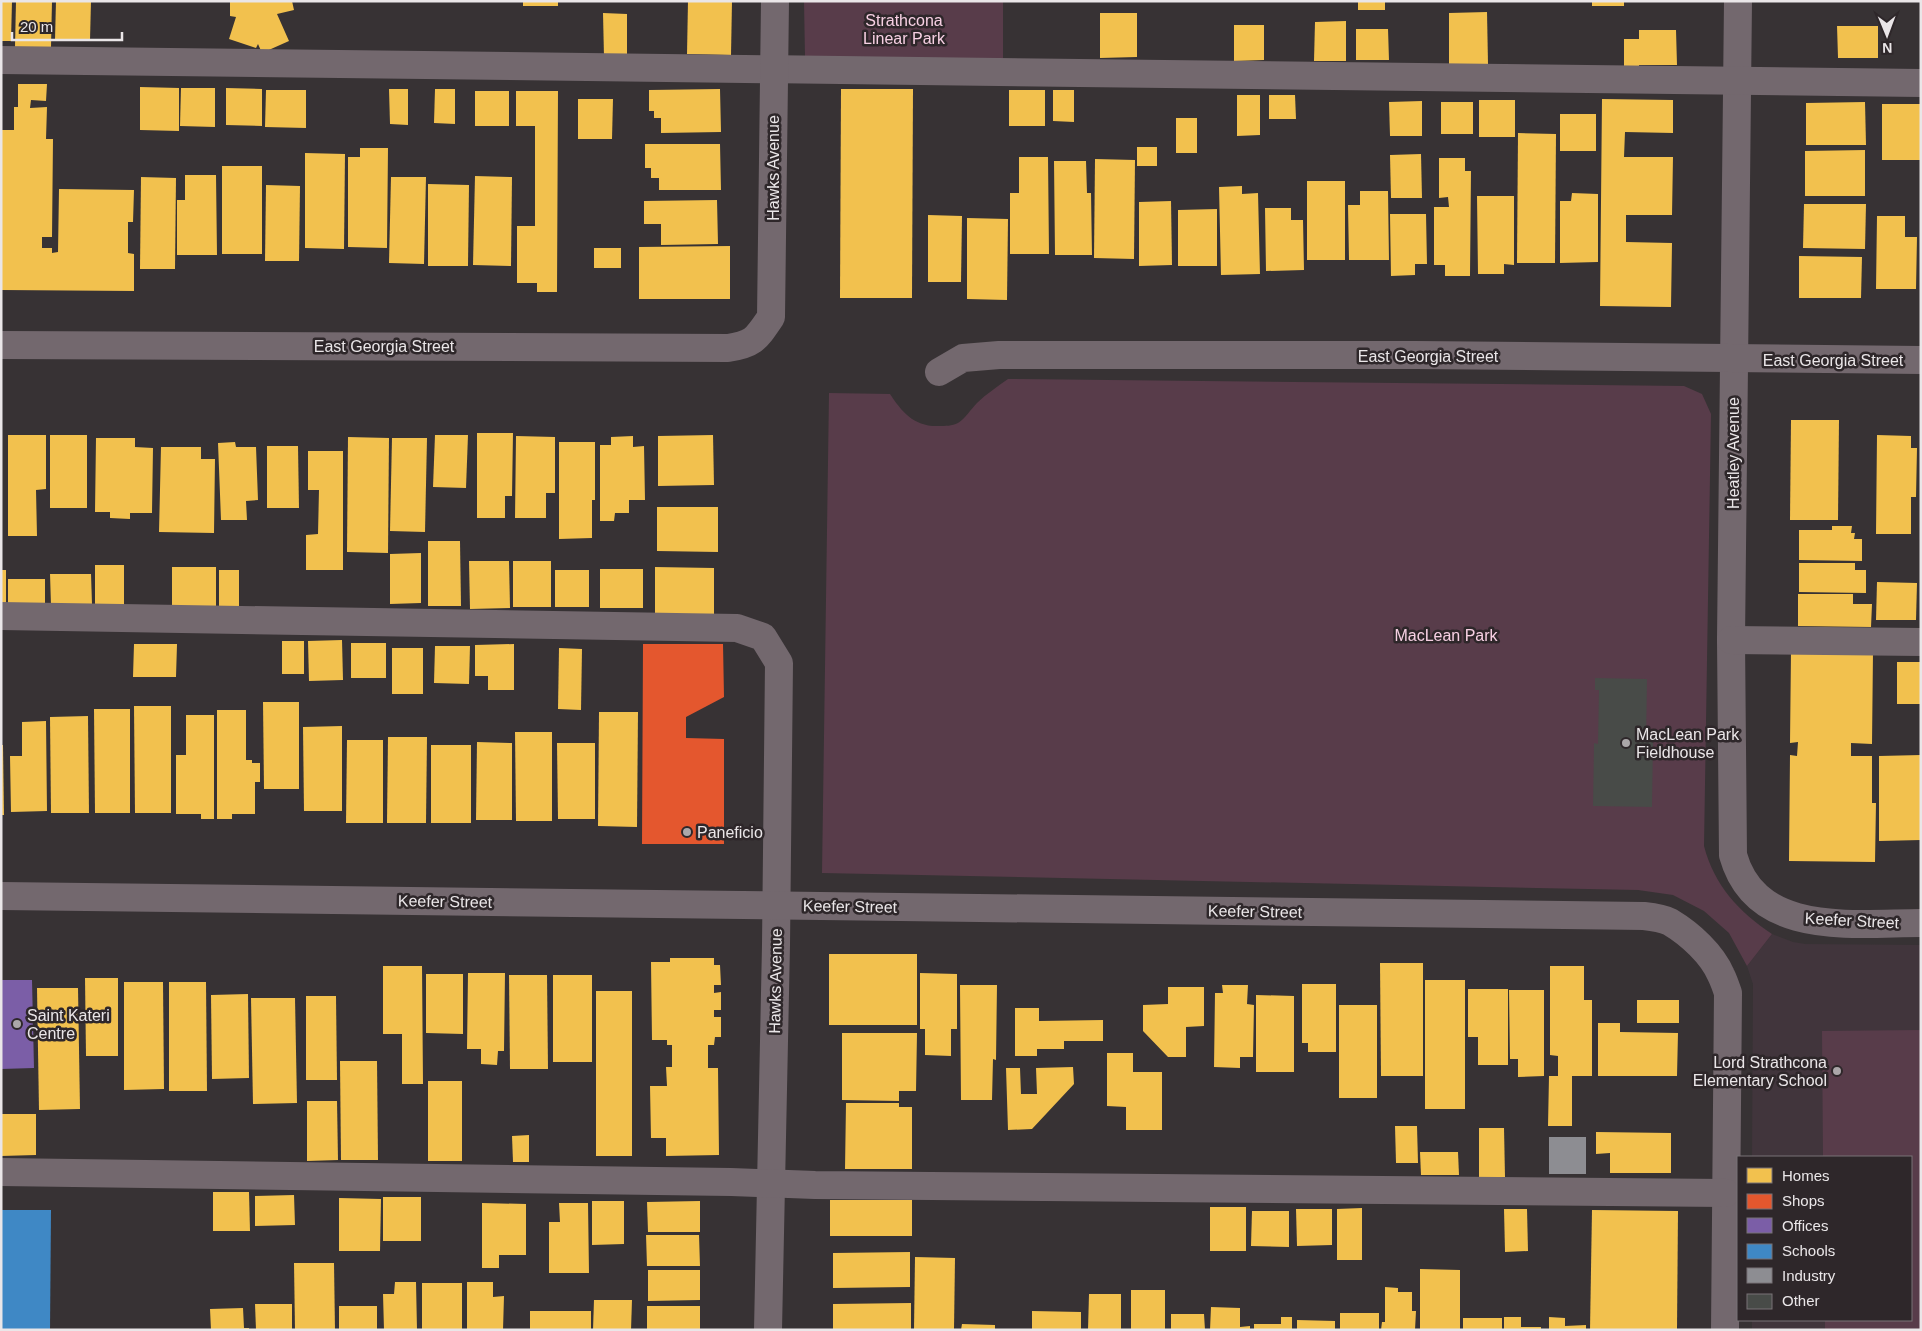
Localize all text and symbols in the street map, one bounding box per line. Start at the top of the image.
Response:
scale bar [12,10,122,42]
north arrow [1862,10,1912,60]
park label: Strathcona Linear Park [863,12,946,47]
text: 20 m [20,18,53,35]
text: N [1882,40,1892,56]
street label: Hawks Avenue [765,115,782,221]
street label: East Georgia Street [314,338,455,355]
street label: East Georgia Street [1358,348,1499,365]
street label: East Georgia Street [1763,352,1904,369]
street label: Heatley Avenue [1725,397,1742,509]
park label: MacLean Park [1394,627,1499,644]
place label: MacLean Park Fieldhouse [1636,726,1740,761]
marker: MacLean Park Fieldhouse [1620,737,1632,749]
place label: Paneficio [697,824,763,841]
marker: Paneficio [681,826,693,838]
street label: Keefer Street [398,892,493,911]
street label: Keefer Street [803,897,898,916]
street label: Keefer Street [1208,902,1303,921]
street label: Keefer Street [1804,910,1900,931]
street label: Hawks Avenue [766,928,785,1034]
place label: Saint Kateri Centre [27,1007,110,1042]
marker: Saint Kateri Centre [11,1018,23,1030]
place label: Lord Strathcona Elementary School [1693,1054,1827,1089]
marker: Lord Strathcona Elementary School [1831,1065,1843,1077]
legend [1737,1156,1912,1321]
text: Homes [1782,1167,1830,1184]
text: Shops [1782,1192,1825,1209]
text: Offices [1782,1217,1828,1234]
text: Schools [1782,1242,1835,1259]
text: Industry [1782,1267,1836,1284]
text: Other [1782,1292,1820,1309]

